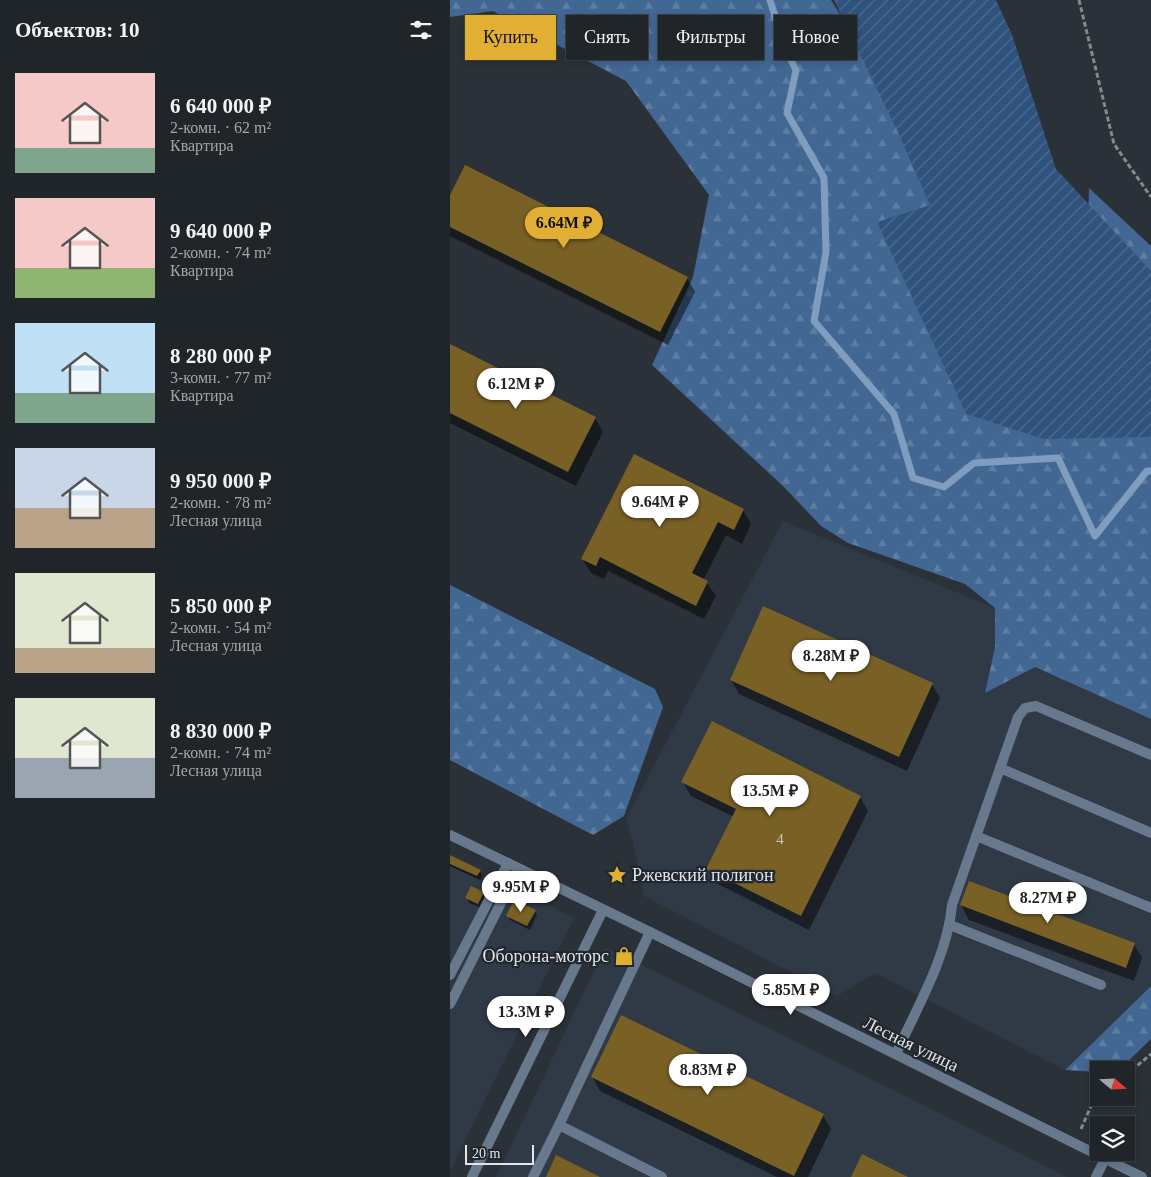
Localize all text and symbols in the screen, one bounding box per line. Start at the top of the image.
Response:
chip: Купить [465,15,556,60]
chip: Снять [566,15,648,60]
chip: Фильтры [658,15,764,60]
chip: Новое [774,15,857,60]
icon: filters [407,16,435,44]
text: Объектов: 10 [15,18,140,42]
icon: home [55,93,115,153]
text: 6 640 000 ₽ [170,94,271,118]
text: 2-комн. · 62 m² [170,119,271,136]
text: Квартира [170,137,234,154]
pin: 6.64M ₽ [518,206,610,249]
text: 6.64M ₽ [536,214,592,231]
icon: home [55,218,115,278]
text: 9 640 000 ₽ [170,219,271,243]
text: 2-комн. · 74 m² [170,244,271,261]
text: Квартира [170,262,234,279]
icon: home [55,343,115,403]
text: 8 280 000 ₽ [170,344,271,368]
pin: 6.12M ₽ [470,368,562,410]
text: 3-комн. · 77 m² [170,369,271,386]
text: 6.12M ₽ [488,375,544,392]
text: Квартира [170,387,234,404]
icon: home [55,468,115,528]
text: 9 950 000 ₽ [170,469,271,493]
pin: 9.64M ₽ [614,486,706,528]
text: 9.64M ₽ [632,493,688,510]
text: 2-комн. · 78 m² [170,494,271,511]
text: Лесная улица [170,512,262,529]
icon: home [55,593,115,653]
text: 5 850 000 ₽ [170,594,271,618]
text: 2-комн. · 54 m² [170,619,271,636]
text: Лесная улица [170,637,262,654]
pin: 8.28M ₽ [785,640,877,682]
text: 8.28M ₽ [803,647,859,664]
icon: home [55,718,115,778]
text: 8 830 000 ₽ [170,719,271,743]
text: 2-комн. · 74 m² [170,744,271,761]
text: Лесная улица [170,762,262,779]
pin: 13.5M ₽ [724,774,816,817]
text: 13.5M ₽ [742,782,798,799]
house number: 4 [776,831,784,847]
place icon: Ржевский полигон [606,864,628,886]
place label: Ржевский полигон [632,865,774,885]
pin: 9.95M ₽ [475,870,567,913]
text: 9.95M ₽ [493,878,549,895]
pin: 8.27M ₽ [1002,882,1094,924]
text: 8.27M ₽ [1020,889,1076,906]
shop icon: Оборона-моторс [613,945,635,967]
place label: Оборона-моторс [482,946,609,966]
pin: 5.85M ₽ [745,974,837,1016]
text: 5.85M ₽ [763,981,819,998]
pin: 13.3M ₽ [480,996,572,1038]
text: 13.3M ₽ [498,1003,554,1020]
street label: Лесная улица [860,1012,962,1076]
pin: 8.83M ₽ [662,1054,754,1096]
text: 8.83M ₽ [680,1061,736,1078]
north arrow [1090,1061,1135,1106]
map controls [1090,1061,1135,1161]
button: layers [1090,1116,1135,1161]
scale bar [465,1142,534,1165]
text: 20 m [472,1146,500,1161]

